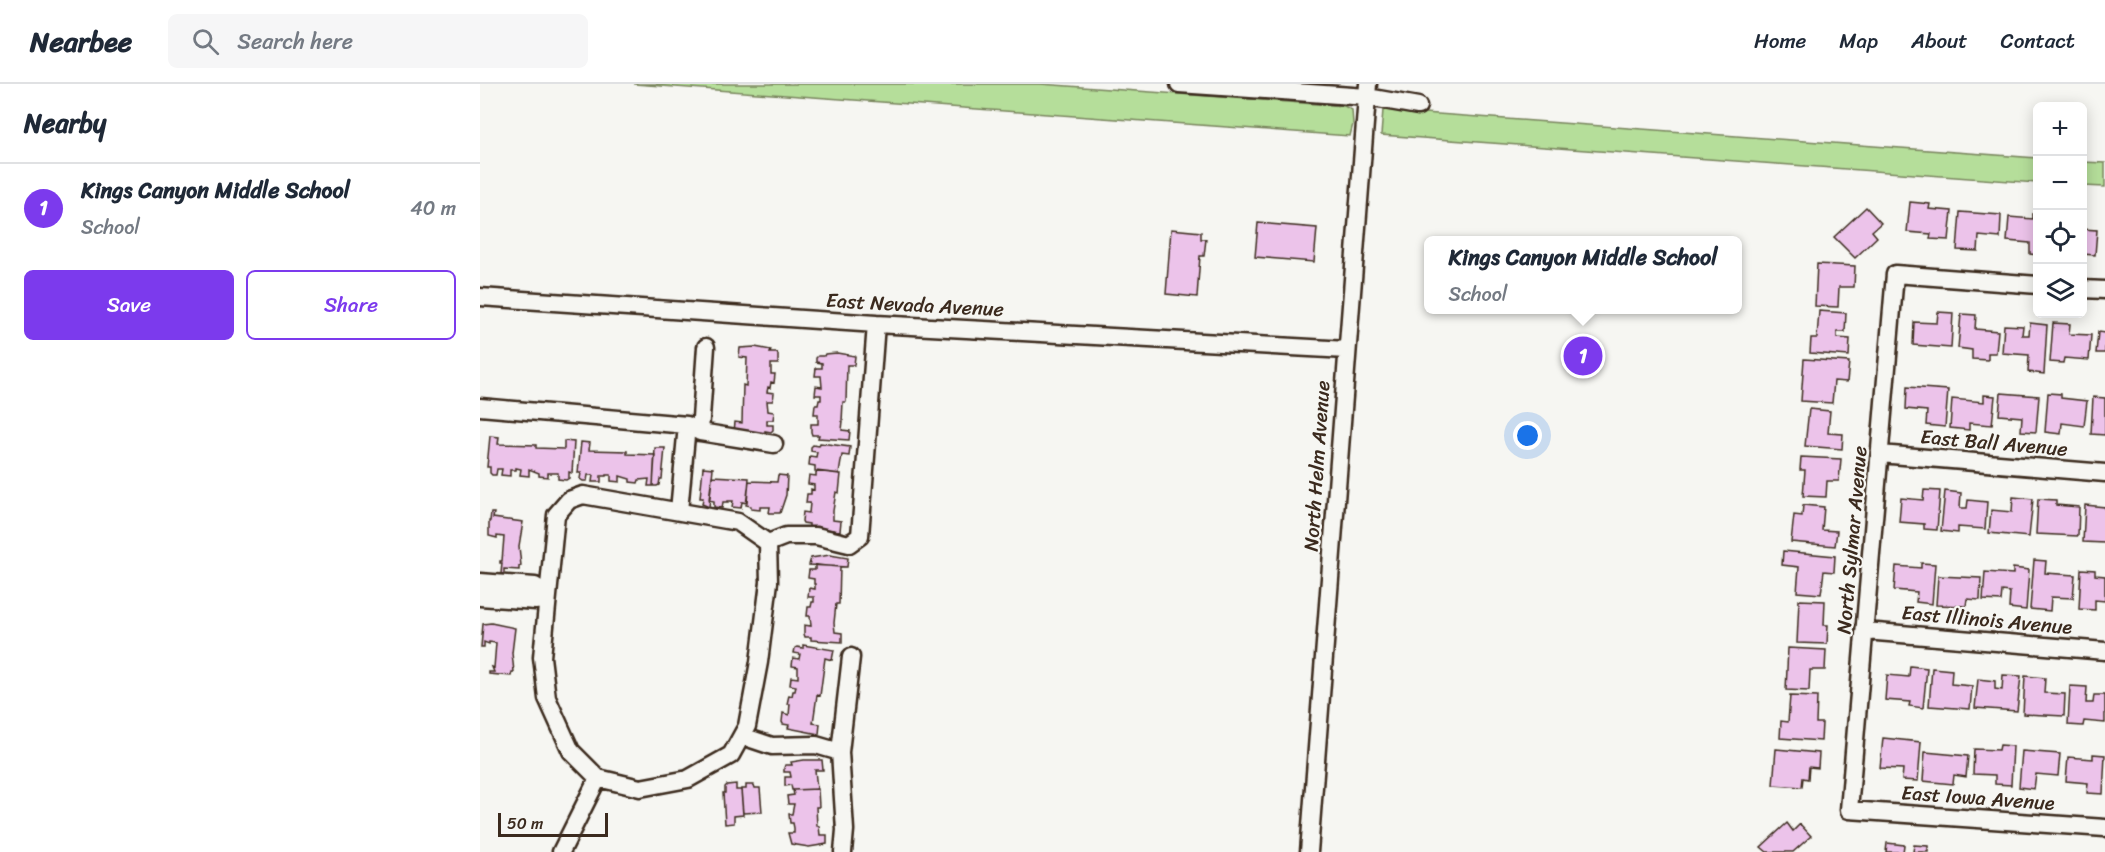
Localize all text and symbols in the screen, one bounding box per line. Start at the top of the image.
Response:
search box [168,14,588,68]
text: Nearbee [30,17,132,66]
text: Search here [237,22,353,61]
text: Home [1754,22,1806,60]
text: Map [1839,22,1878,60]
text: About [1911,22,1968,60]
text: Contact [2001,22,2075,60]
icon: search [189,25,222,58]
text: Nearby [24,100,106,146]
map controls [2033,102,2087,318]
button: + [2033,102,2087,156]
button: − [2033,156,2087,210]
text: Kings Canyon Middle School [81,171,350,210]
text: 1 [39,191,48,226]
text: 40 m [410,191,456,226]
text: School [81,210,140,245]
button: locate [2033,210,2087,264]
popup [1424,236,1742,314]
text: Kings Canyon Middle School [1449,238,1717,277]
button: layers [2033,264,2087,318]
button: Save [24,270,234,340]
button: Share [246,270,456,340]
text: School [1449,277,1508,312]
street label: East Nevada Avenue [825,283,1005,327]
pin: 1 [1564,334,1602,378]
street label: North Helm Avenue [1294,379,1340,553]
street label: East Ball Avenue [1919,419,2069,467]
your location [1513,421,1542,450]
street label: North Sylmar Avenue [1826,445,1878,635]
street label: East Illinois Avenue [1900,595,2074,645]
street label: East Iowa Avenue [1900,775,2056,821]
text: 50 m [507,809,543,838]
scale bar [498,810,608,838]

